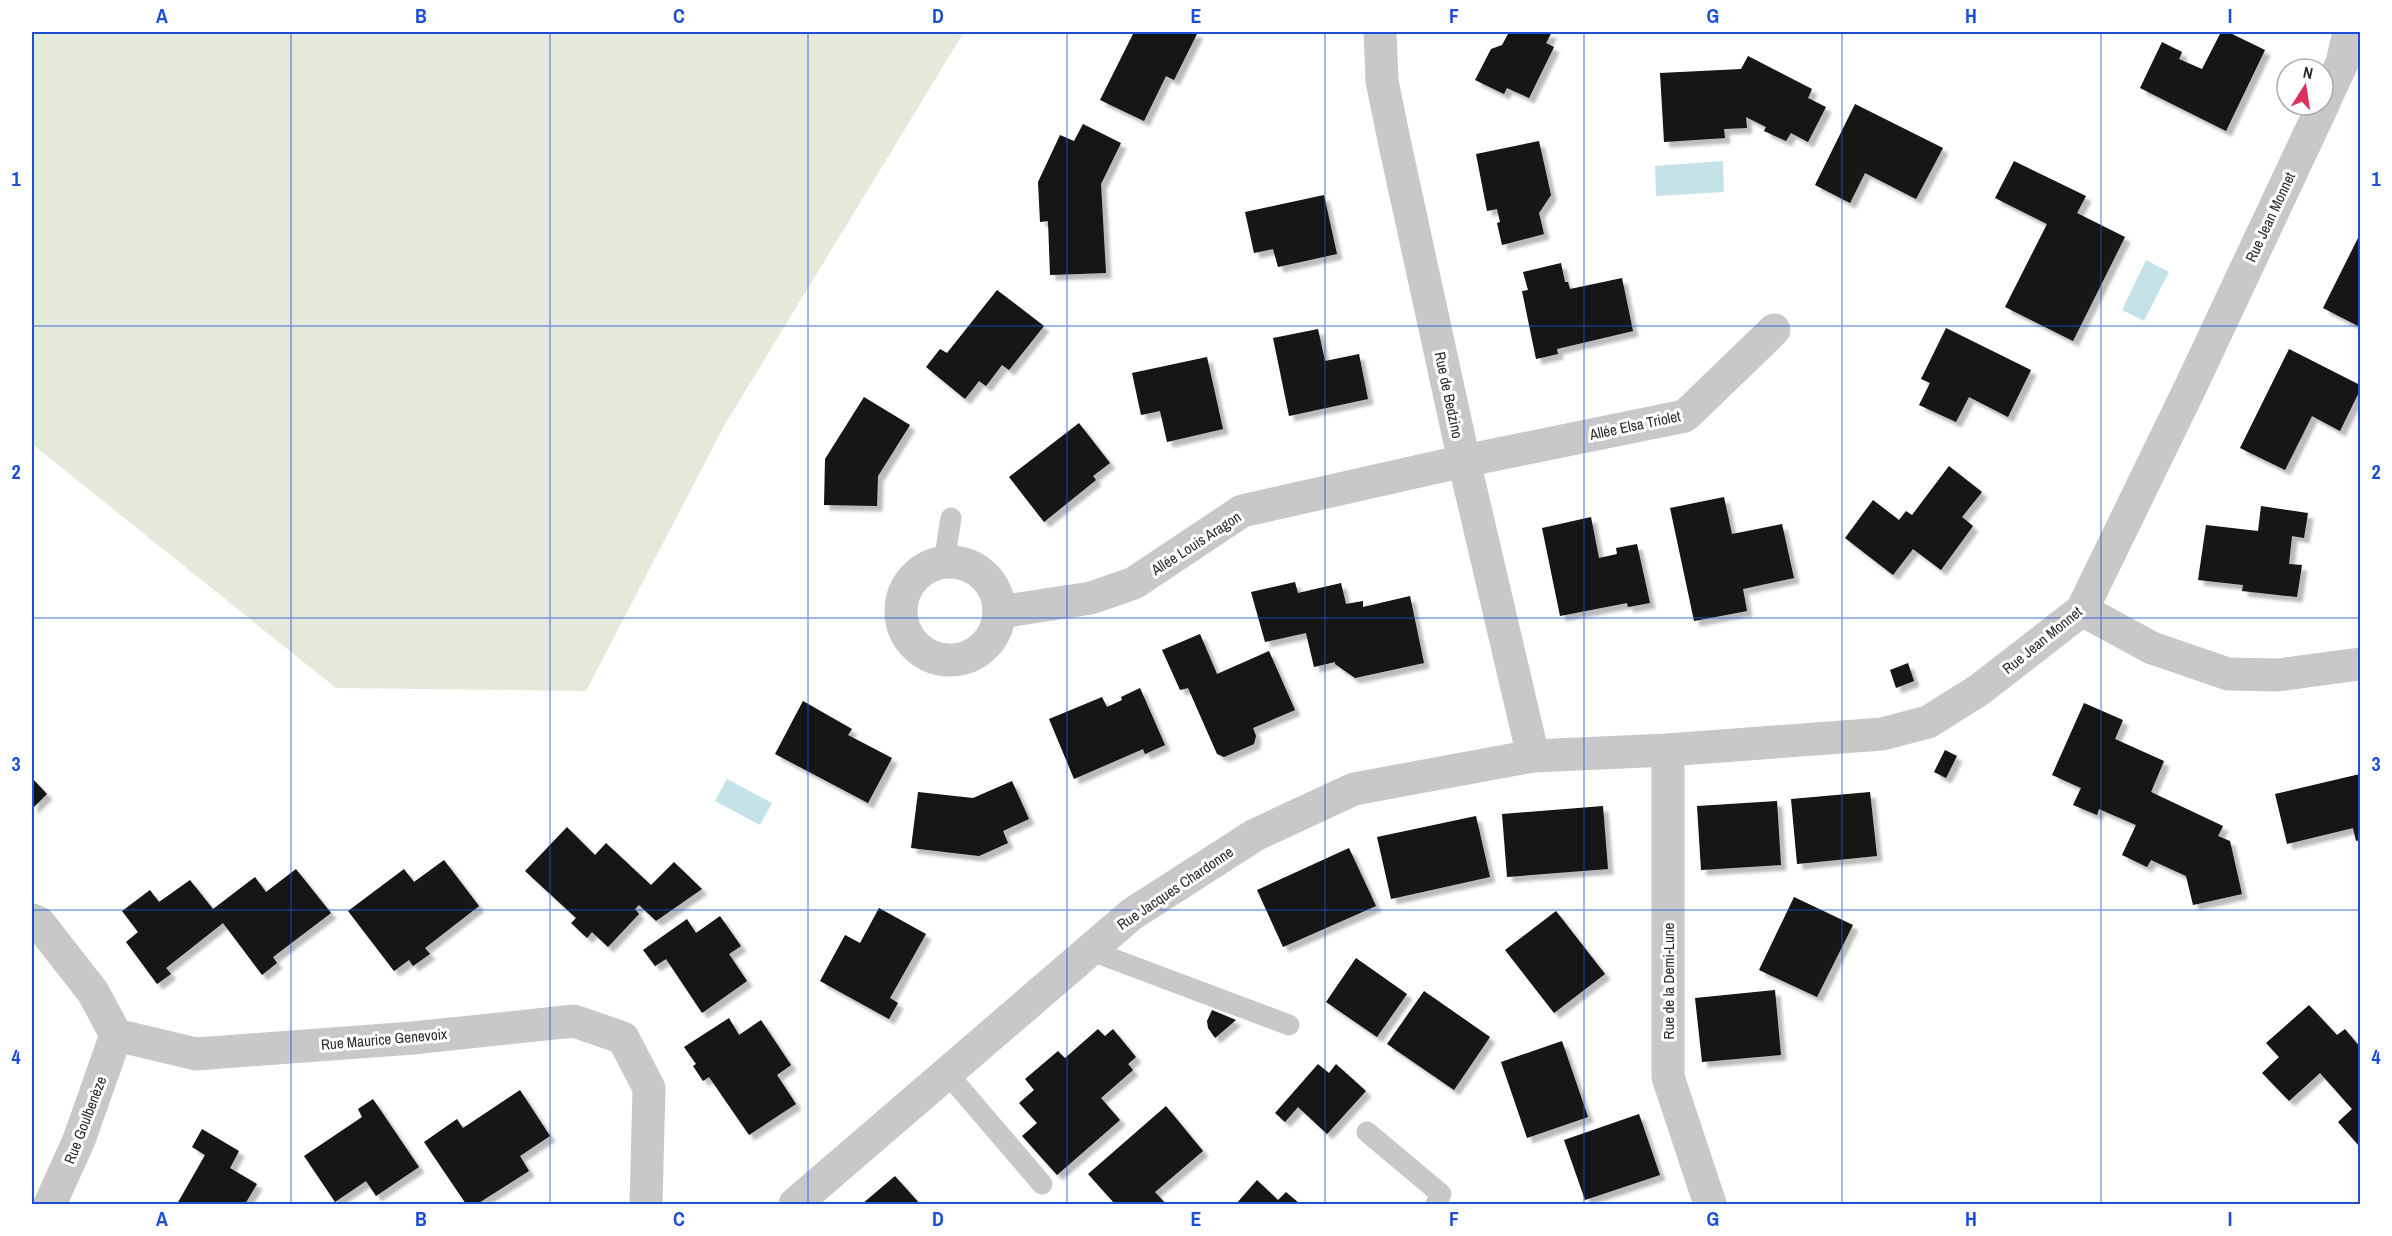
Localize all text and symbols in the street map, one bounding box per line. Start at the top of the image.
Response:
text: A [156,2,168,29]
text: B [415,2,427,29]
text: C [673,2,685,29]
text: D [932,2,944,29]
text: E [1191,2,1202,29]
text: F [1449,2,1459,29]
text: G [1707,2,1719,29]
text: H [1965,2,1977,29]
text: I [2228,2,2232,29]
north arrow [2275,57,2335,117]
text: N [2301,61,2315,84]
text: 1 [11,165,21,192]
text: 1 [2371,165,2381,192]
street label: Rue Jean Monnet [2240,168,2300,265]
street label: Rue de Bedzino [1430,350,1468,440]
street label: Allée Elsa Triolet [1587,405,1683,445]
text: 2 [11,458,21,485]
text: 2 [2371,458,2381,485]
street label: Allée Louis Aragon [1146,506,1245,580]
street label: Rue Jean Monnet [1998,601,2087,679]
text: 3 [11,750,21,777]
text: 3 [2371,750,2381,777]
street label: Rue Jacques Chardonne [1113,841,1237,935]
street label: Rue de la Demi-Lune [1658,922,1679,1039]
street label: Rue Maurice Genevoix [320,1023,449,1055]
text: 4 [11,1043,21,1070]
text: 4 [2371,1043,2381,1070]
street label: Rue Goulbenèze [59,1073,111,1167]
text: A [156,1205,168,1232]
text: B [415,1205,427,1232]
text: C [673,1205,685,1232]
text: D [932,1205,944,1232]
text: E [1191,1205,1202,1232]
text: F [1449,1205,1459,1232]
text: G [1707,1205,1719,1232]
text: H [1965,1205,1977,1232]
text: I [2228,1205,2232,1232]

